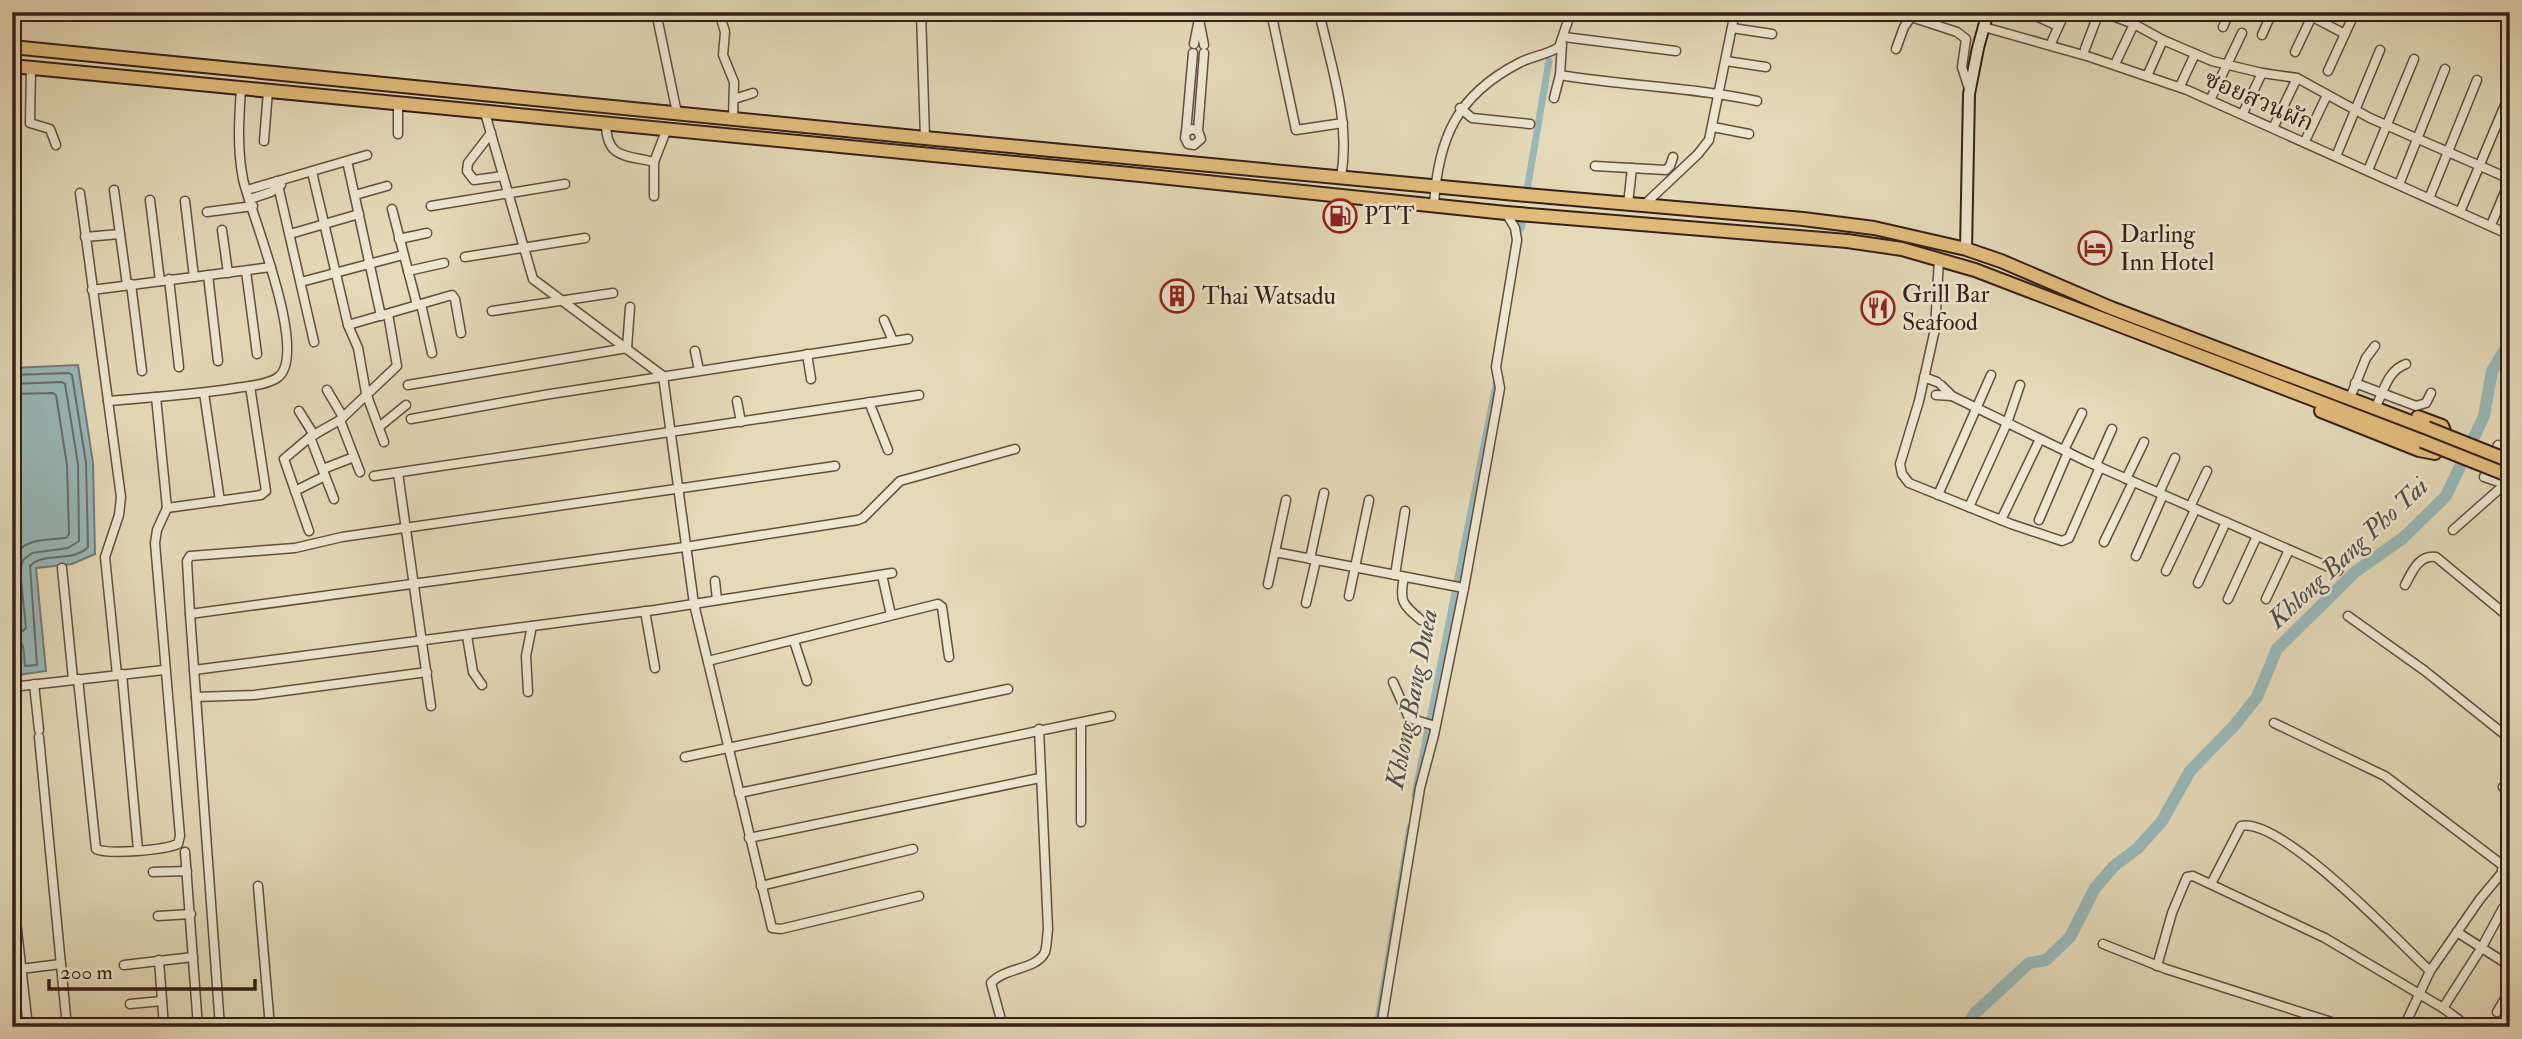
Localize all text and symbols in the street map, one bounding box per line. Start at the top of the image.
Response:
street label: ซอยสวนผัก [2200,63,2318,139]
fuel station icon: PTT [1321,197,1359,235]
place label: PTT [1364,201,1415,232]
place label: Darling Inn Hotel [2120,219,2214,278]
hotel icon: Darling Inn Hotel [2076,229,2114,267]
building icon: Thai Watsadu [1158,277,1196,315]
place label: Grill Bar Seafood [1902,279,1989,338]
place label: Thai Watsadu [1202,281,1336,312]
restaurant icon: Grill Bar Seafood [1859,289,1897,327]
water label: Khlong Bang Pho Tai [2260,470,2435,637]
water label: Khlong Bang Duea [1379,606,1445,794]
scale bar [49,948,256,992]
text: 200 m [60,959,113,986]

